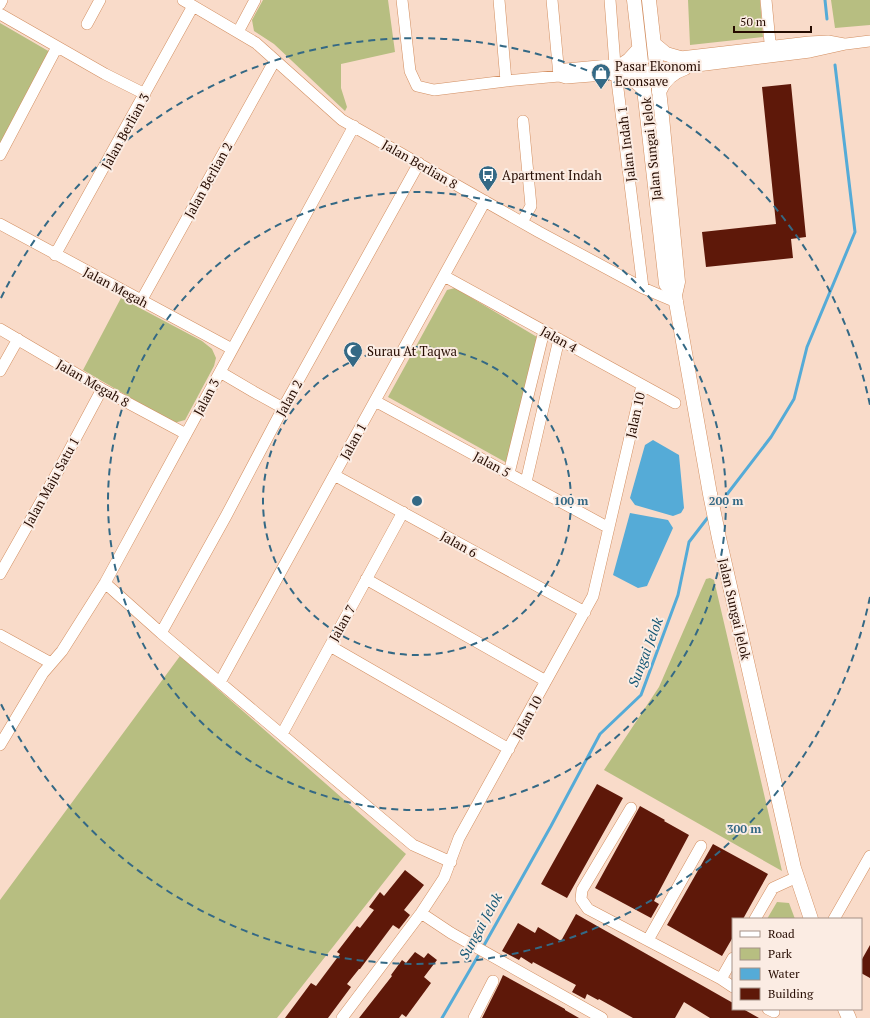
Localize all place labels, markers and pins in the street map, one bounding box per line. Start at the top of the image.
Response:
place label: Pasar Ekonomi Econsave [615,57,701,90]
shop icon: Pasar Ekonomi Econsave [590,62,612,90]
bus stop icon: Apartment Indah [477,164,499,192]
place label: Apartment Indah [502,166,602,184]
mosque icon: Surau At Taqwa [342,340,364,368]
place label: Surau At Taqwa [367,342,457,360]
centre of rings [410,494,424,508]

